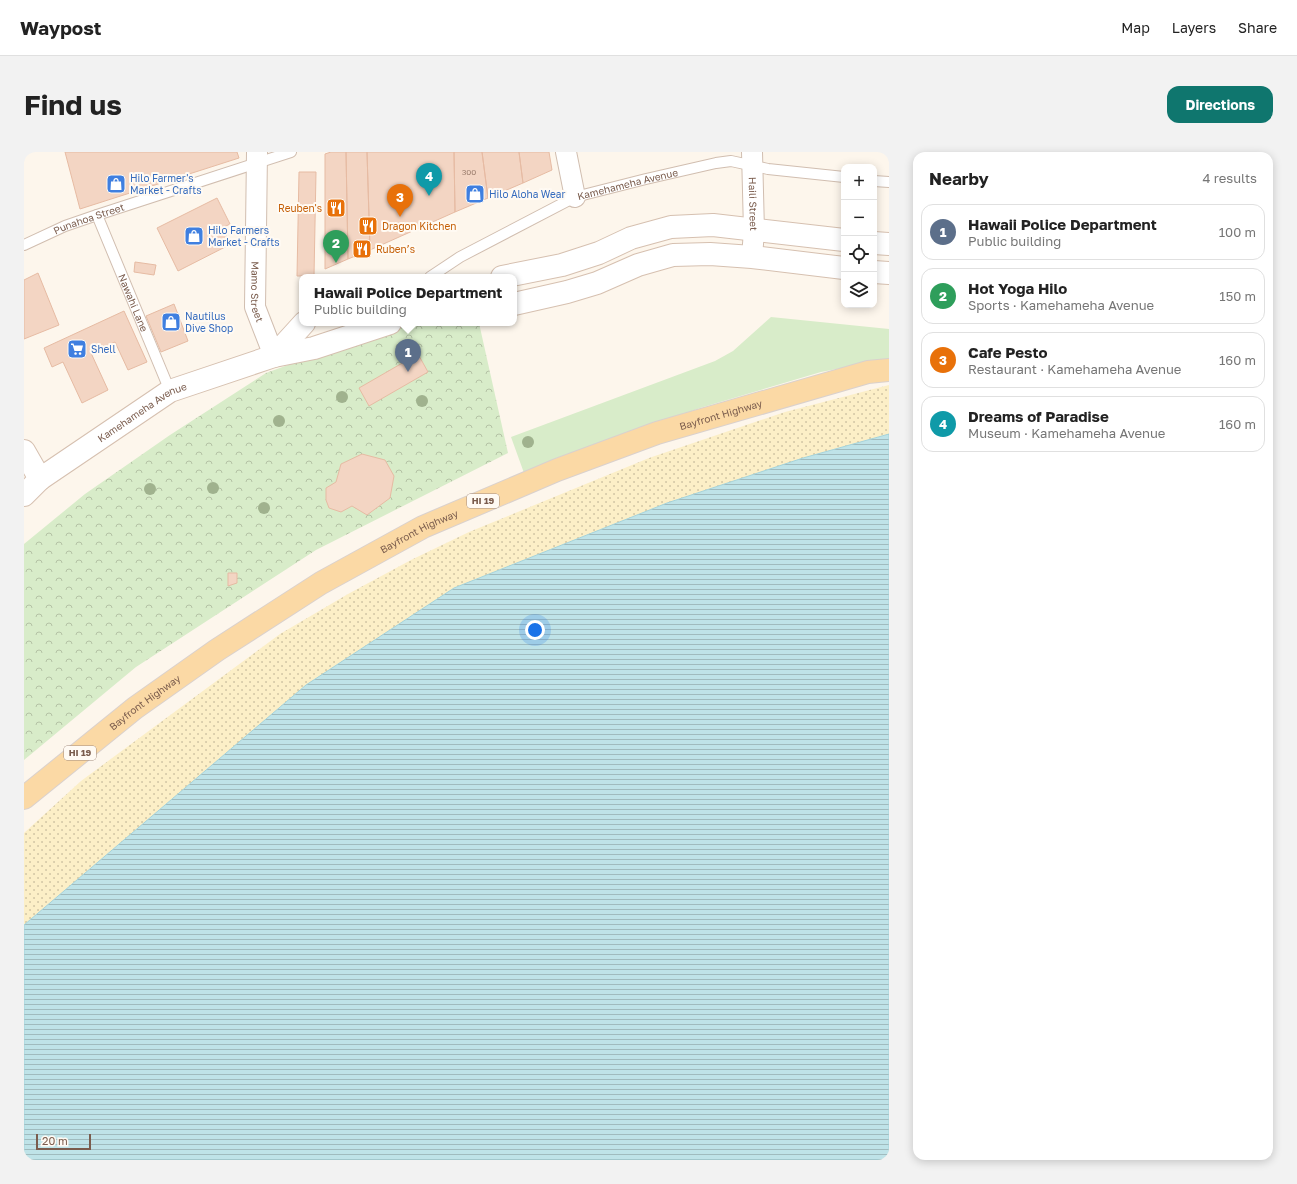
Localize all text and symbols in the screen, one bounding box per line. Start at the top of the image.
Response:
text: Waypost [20,16,101,39]
text: Map [1121,19,1150,36]
text: Layers [1172,19,1216,36]
text: Share [1238,19,1277,36]
button: Directions [1167,86,1273,123]
text: Find us [24,88,122,121]
pin: 4 [416,163,442,196]
map controls [841,164,877,308]
button: + [841,164,877,200]
street label: Kamehameha Avenue [576,166,679,202]
house number: 300 [462,167,476,177]
text: Nearby [929,168,989,189]
text: 4 results [1203,170,1257,186]
place label: Hilo Farmer's Market - Crafts [130,172,202,196]
shop icon: Hilo Farmer's Market - Crafts [105,173,127,195]
street label: Haili Street [747,177,760,231]
shop icon: Hilo Aloha Wear [464,183,486,205]
pin: 3 [387,184,413,217]
place label: Hilo Aloha Wear [489,188,565,200]
restaurant icon: Reuben's [325,197,347,219]
button: − [841,200,877,236]
street label: Punahoa Street [51,201,126,237]
place label: Reuben's [278,202,322,214]
restaurant icon: Dragon Kitchen [357,215,379,237]
text: Hawaii Police Department [968,215,1157,233]
place label: Dragon Kitchen [382,220,456,232]
place label: Hilo Farmers Market - Crafts [208,224,280,248]
text: 1 [940,224,946,240]
text: 100 m [1219,224,1256,240]
shop icon: Hilo Farmers Market - Crafts [183,225,205,247]
pin: 2 [323,230,349,263]
text: Public building [968,233,1061,249]
button: locate [841,236,877,272]
restaurant icon: Ruben’s [351,238,373,260]
place label: Ruben’s [376,243,415,255]
street label: Mamo Street [249,261,266,324]
street label: Nawahi Lane [116,272,151,334]
button: layers [841,272,877,308]
popup [299,274,517,326]
text: Hot Yoga Hilo [968,279,1067,297]
text: Hawaii Police Department [314,283,502,301]
text: 2 [939,288,947,304]
text: 150 m [1219,288,1256,304]
text: Sports · Kamehameha Avenue [968,297,1154,313]
text: Public building [314,301,407,317]
place label: Nautilus Dive Shop [185,310,233,334]
shop icon: Nautilus Dive Shop [160,311,182,333]
supermarket icon: Shell [66,338,88,360]
pin: 1 [395,339,421,372]
place label: Shell [91,343,116,355]
text: Cafe Pesto [968,343,1047,361]
text: 3 [939,352,947,368]
text: 160 m [1219,352,1256,368]
text: Restaurant · Kamehameha Avenue [968,361,1181,377]
street label: Kamehameha Avenue [95,380,188,444]
street label: Bayfront Highway [678,397,764,432]
text: Dreams of Paradise [968,407,1109,425]
text: 4 [939,416,947,432]
text: 160 m [1219,416,1256,432]
text: Museum · Kamehameha Avenue [968,425,1165,441]
road number: HI 19 [467,494,499,508]
street label: Bayfront Highway [378,507,460,555]
your location [525,620,545,640]
street label: Bayfront Highway [107,672,183,733]
road number: HI 19 [64,746,96,760]
scale bar [36,1132,91,1151]
text: 20 m [42,1134,68,1147]

